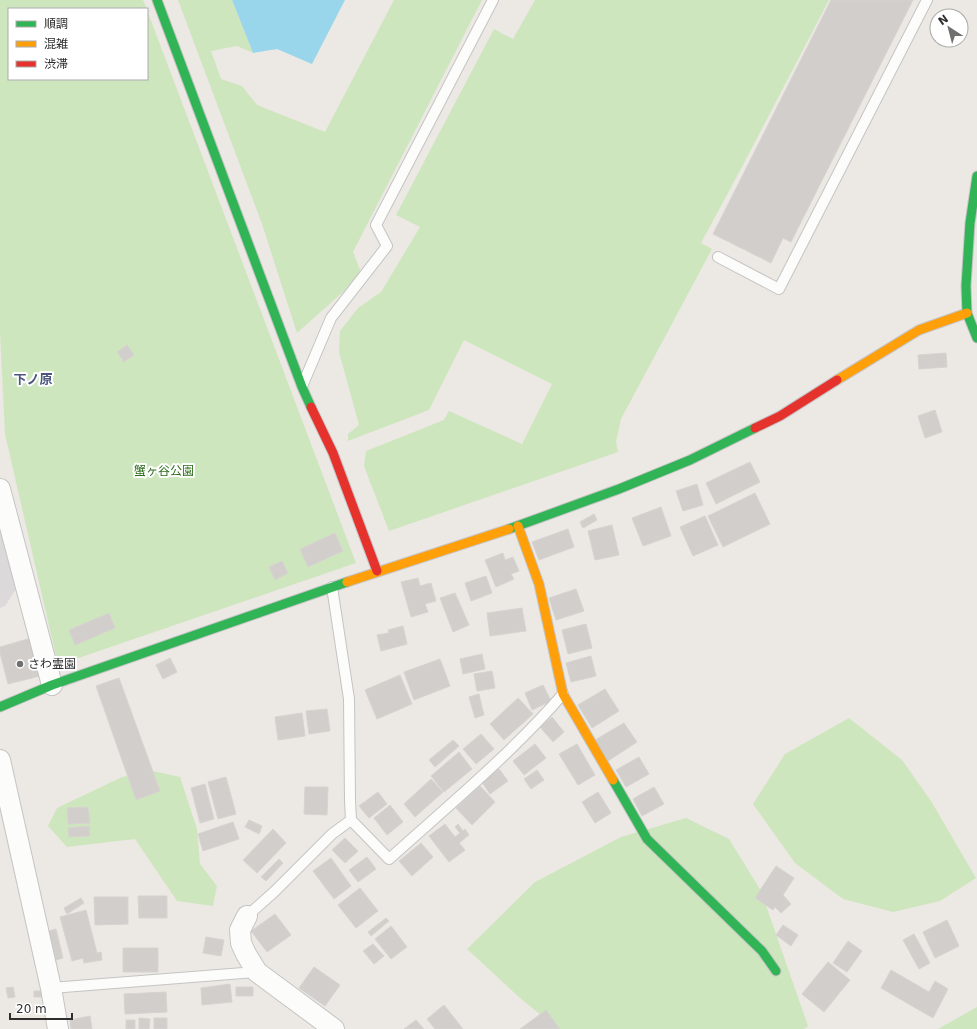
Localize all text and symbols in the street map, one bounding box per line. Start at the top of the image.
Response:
legend [8,8,148,80]
north arrow [929,8,969,48]
text: N [936,12,951,28]
text: 順調 [44,17,68,31]
text: 混雑 [44,37,68,51]
text: 渋滞 [44,57,68,71]
district label: 下ノ原 [13,372,53,387]
park label: 蟹ヶ谷公園 [134,464,194,478]
place label: さわ霊園 [28,657,76,671]
marker: さわ霊園 [15,659,25,669]
scale bar [10,995,72,1021]
text: 20 m [16,1002,47,1016]

